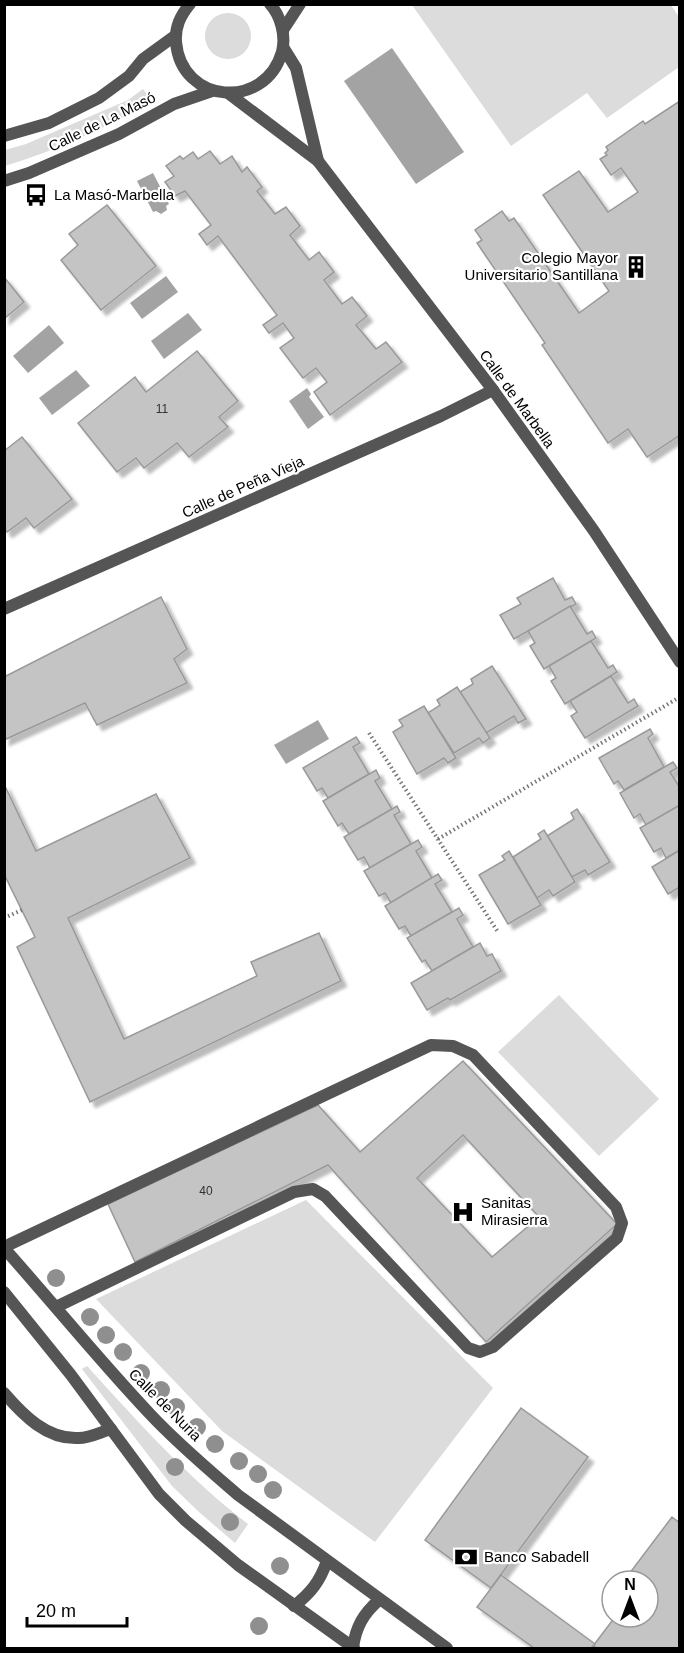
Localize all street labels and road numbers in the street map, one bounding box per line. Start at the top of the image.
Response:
street label: Calle de La Masó [46,88,158,155]
street label: Calle de Marbella [476,346,559,451]
street label: Calle de Peña Vieja [179,452,307,521]
street label: Calle de Nuria [126,1365,205,1445]

